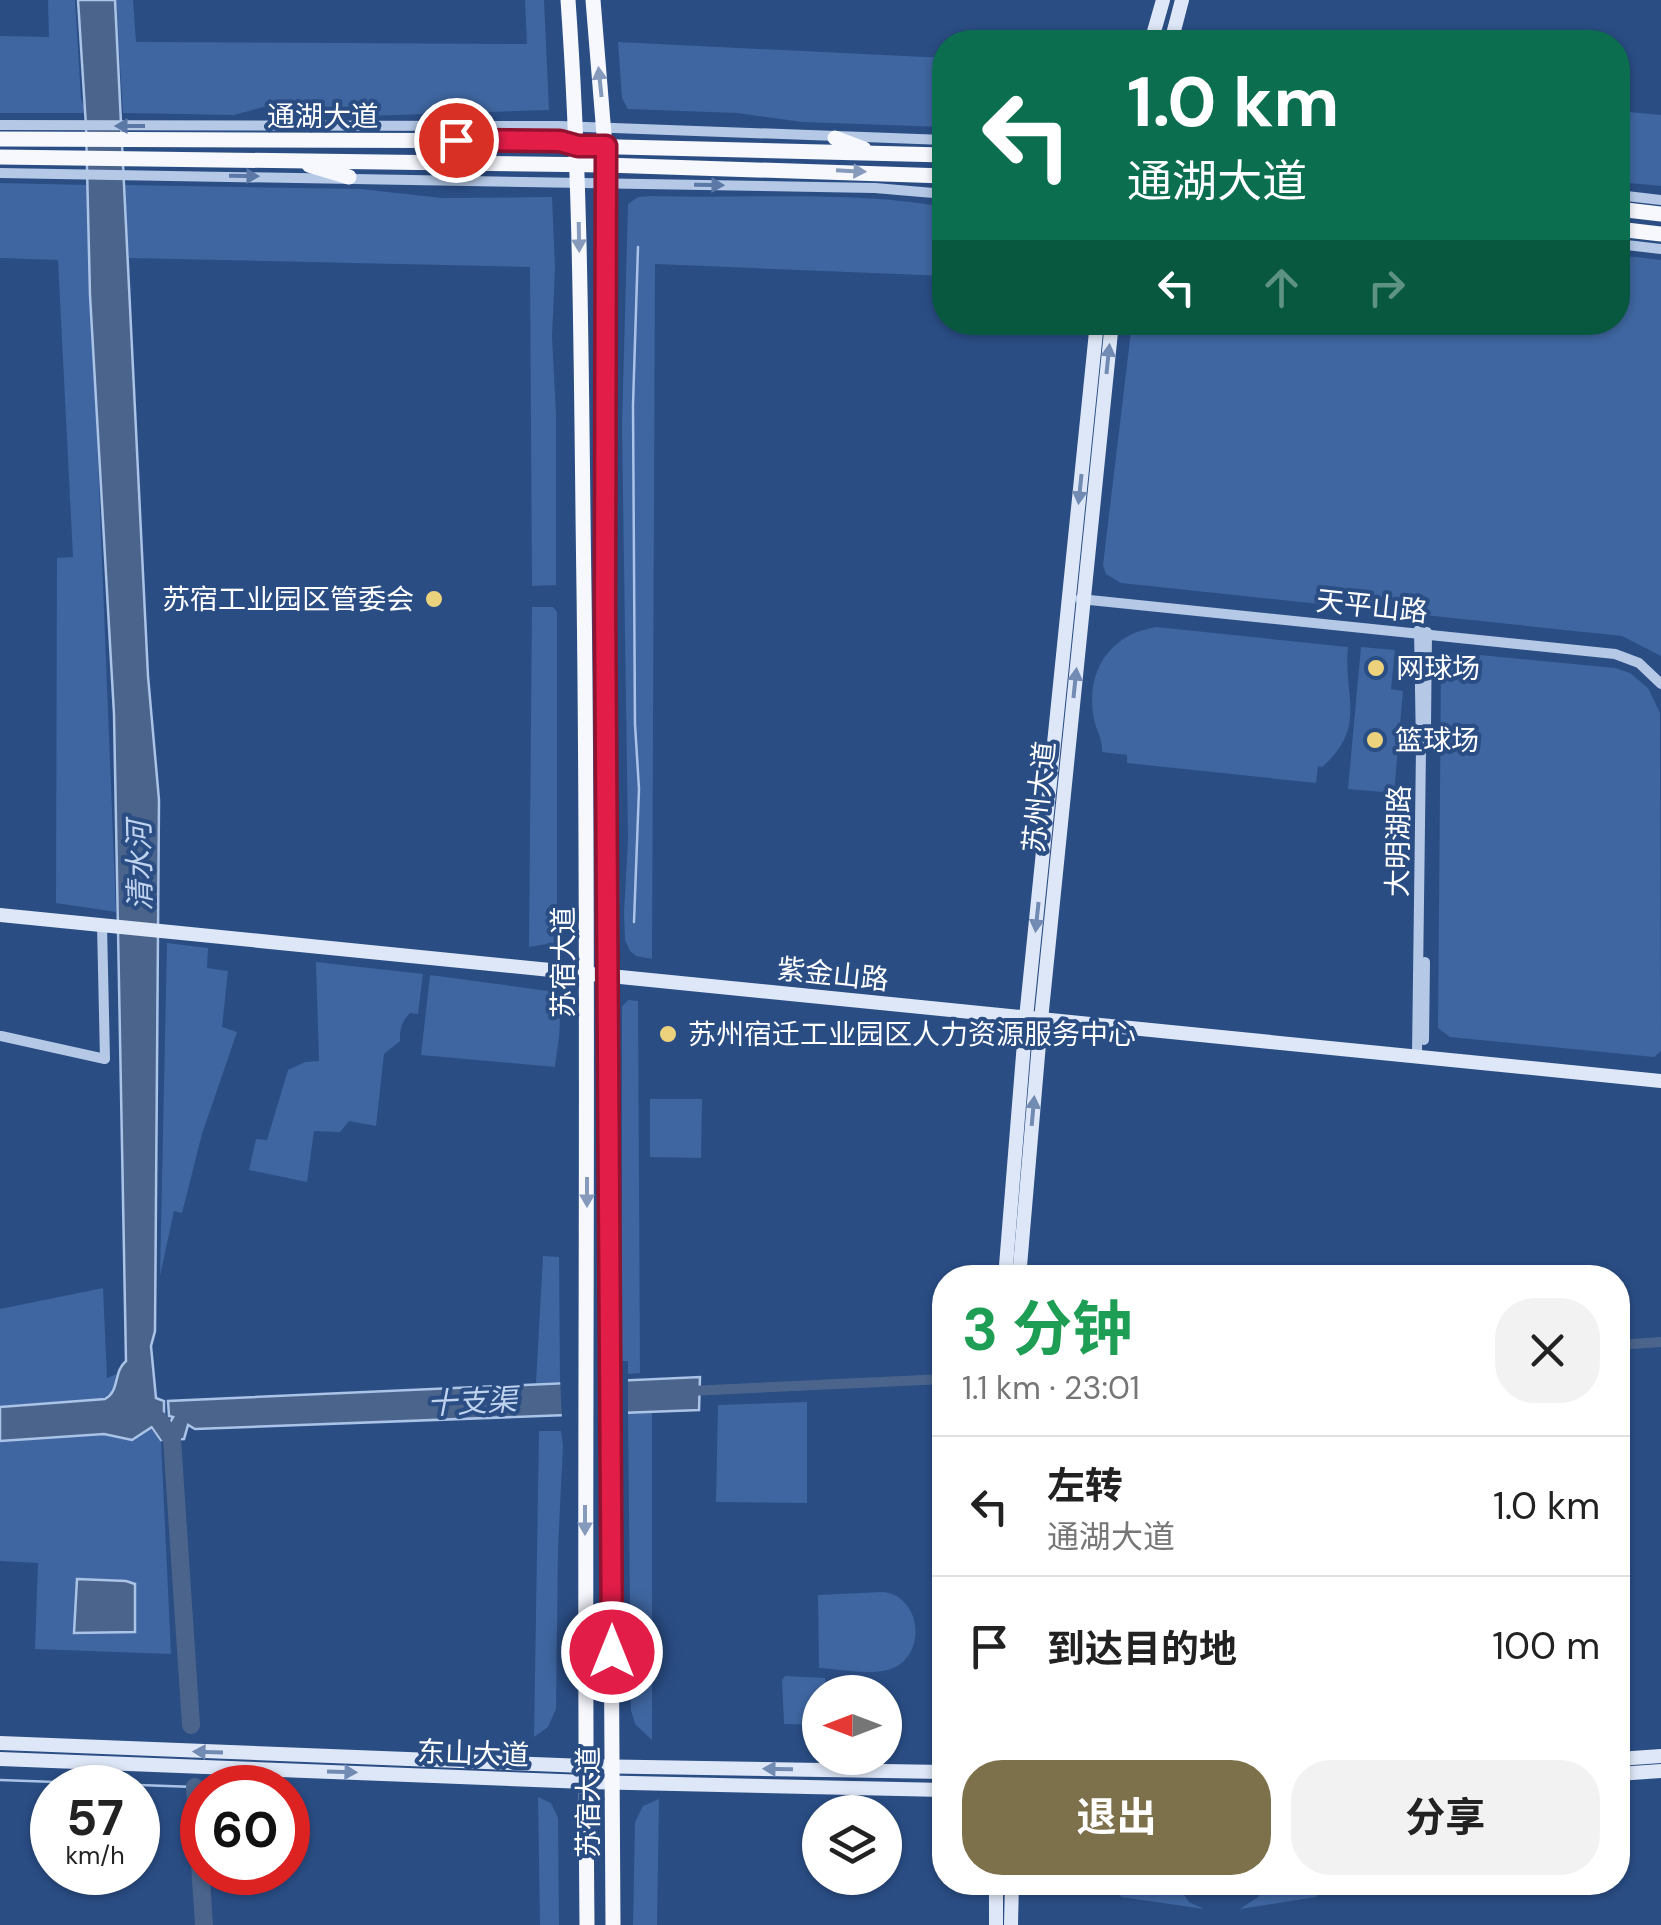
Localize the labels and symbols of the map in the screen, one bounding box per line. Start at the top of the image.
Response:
one-way arrow [592,66,608,98]
street label: 通湖大道 [267,98,379,135]
pin [414,98,499,183]
one-way arrow [114,118,146,134]
one-way arrow [835,163,867,179]
one-way arrow [228,168,260,184]
one-way arrow [693,178,725,194]
one-way arrow [571,222,587,254]
one-way arrow [1100,343,1116,375]
one-way arrow [1072,474,1088,506]
place label: 苏宿工业园区管委会 [162,581,414,618]
street label: 天平山路 [1314,582,1430,631]
marker: 苏宿工业园区管委会 [423,588,445,610]
place label: 网球场 [1396,650,1480,687]
marker: 网球场 [1365,657,1387,679]
one-way arrow [1067,666,1083,698]
place label: 篮球场 [1395,722,1479,759]
marker: 篮球场 [1364,729,1386,751]
street label: 苏州大道 [1015,739,1064,855]
street label: 大明湖路 [1379,785,1418,897]
water label: 清水河 [119,816,160,911]
one-way arrow [1029,902,1045,933]
street label: 苏宿大道 [545,906,582,1018]
street label: 紫金山路 [775,950,891,999]
place label: 苏州宿迁工业园区人力资源服务中心 [688,1016,1136,1053]
marker: 苏州宿迁工业园区人力资源服务中心 [657,1023,679,1045]
one-way arrow [1026,1094,1042,1126]
one-way arrow [579,1177,595,1209]
water label: 十支渠 [426,1379,522,1423]
one-way arrow [577,1505,593,1537]
position arrow [560,1600,664,1704]
north arrow [802,1675,902,1775]
street label: 东山大道 [416,1733,530,1774]
one-way arrow [192,1743,223,1759]
street label: 苏宿大道 [570,1746,607,1858]
one-way arrow [761,1761,793,1777]
speed limit sign: 60 [180,1765,310,1895]
one-way arrow [327,1765,359,1781]

